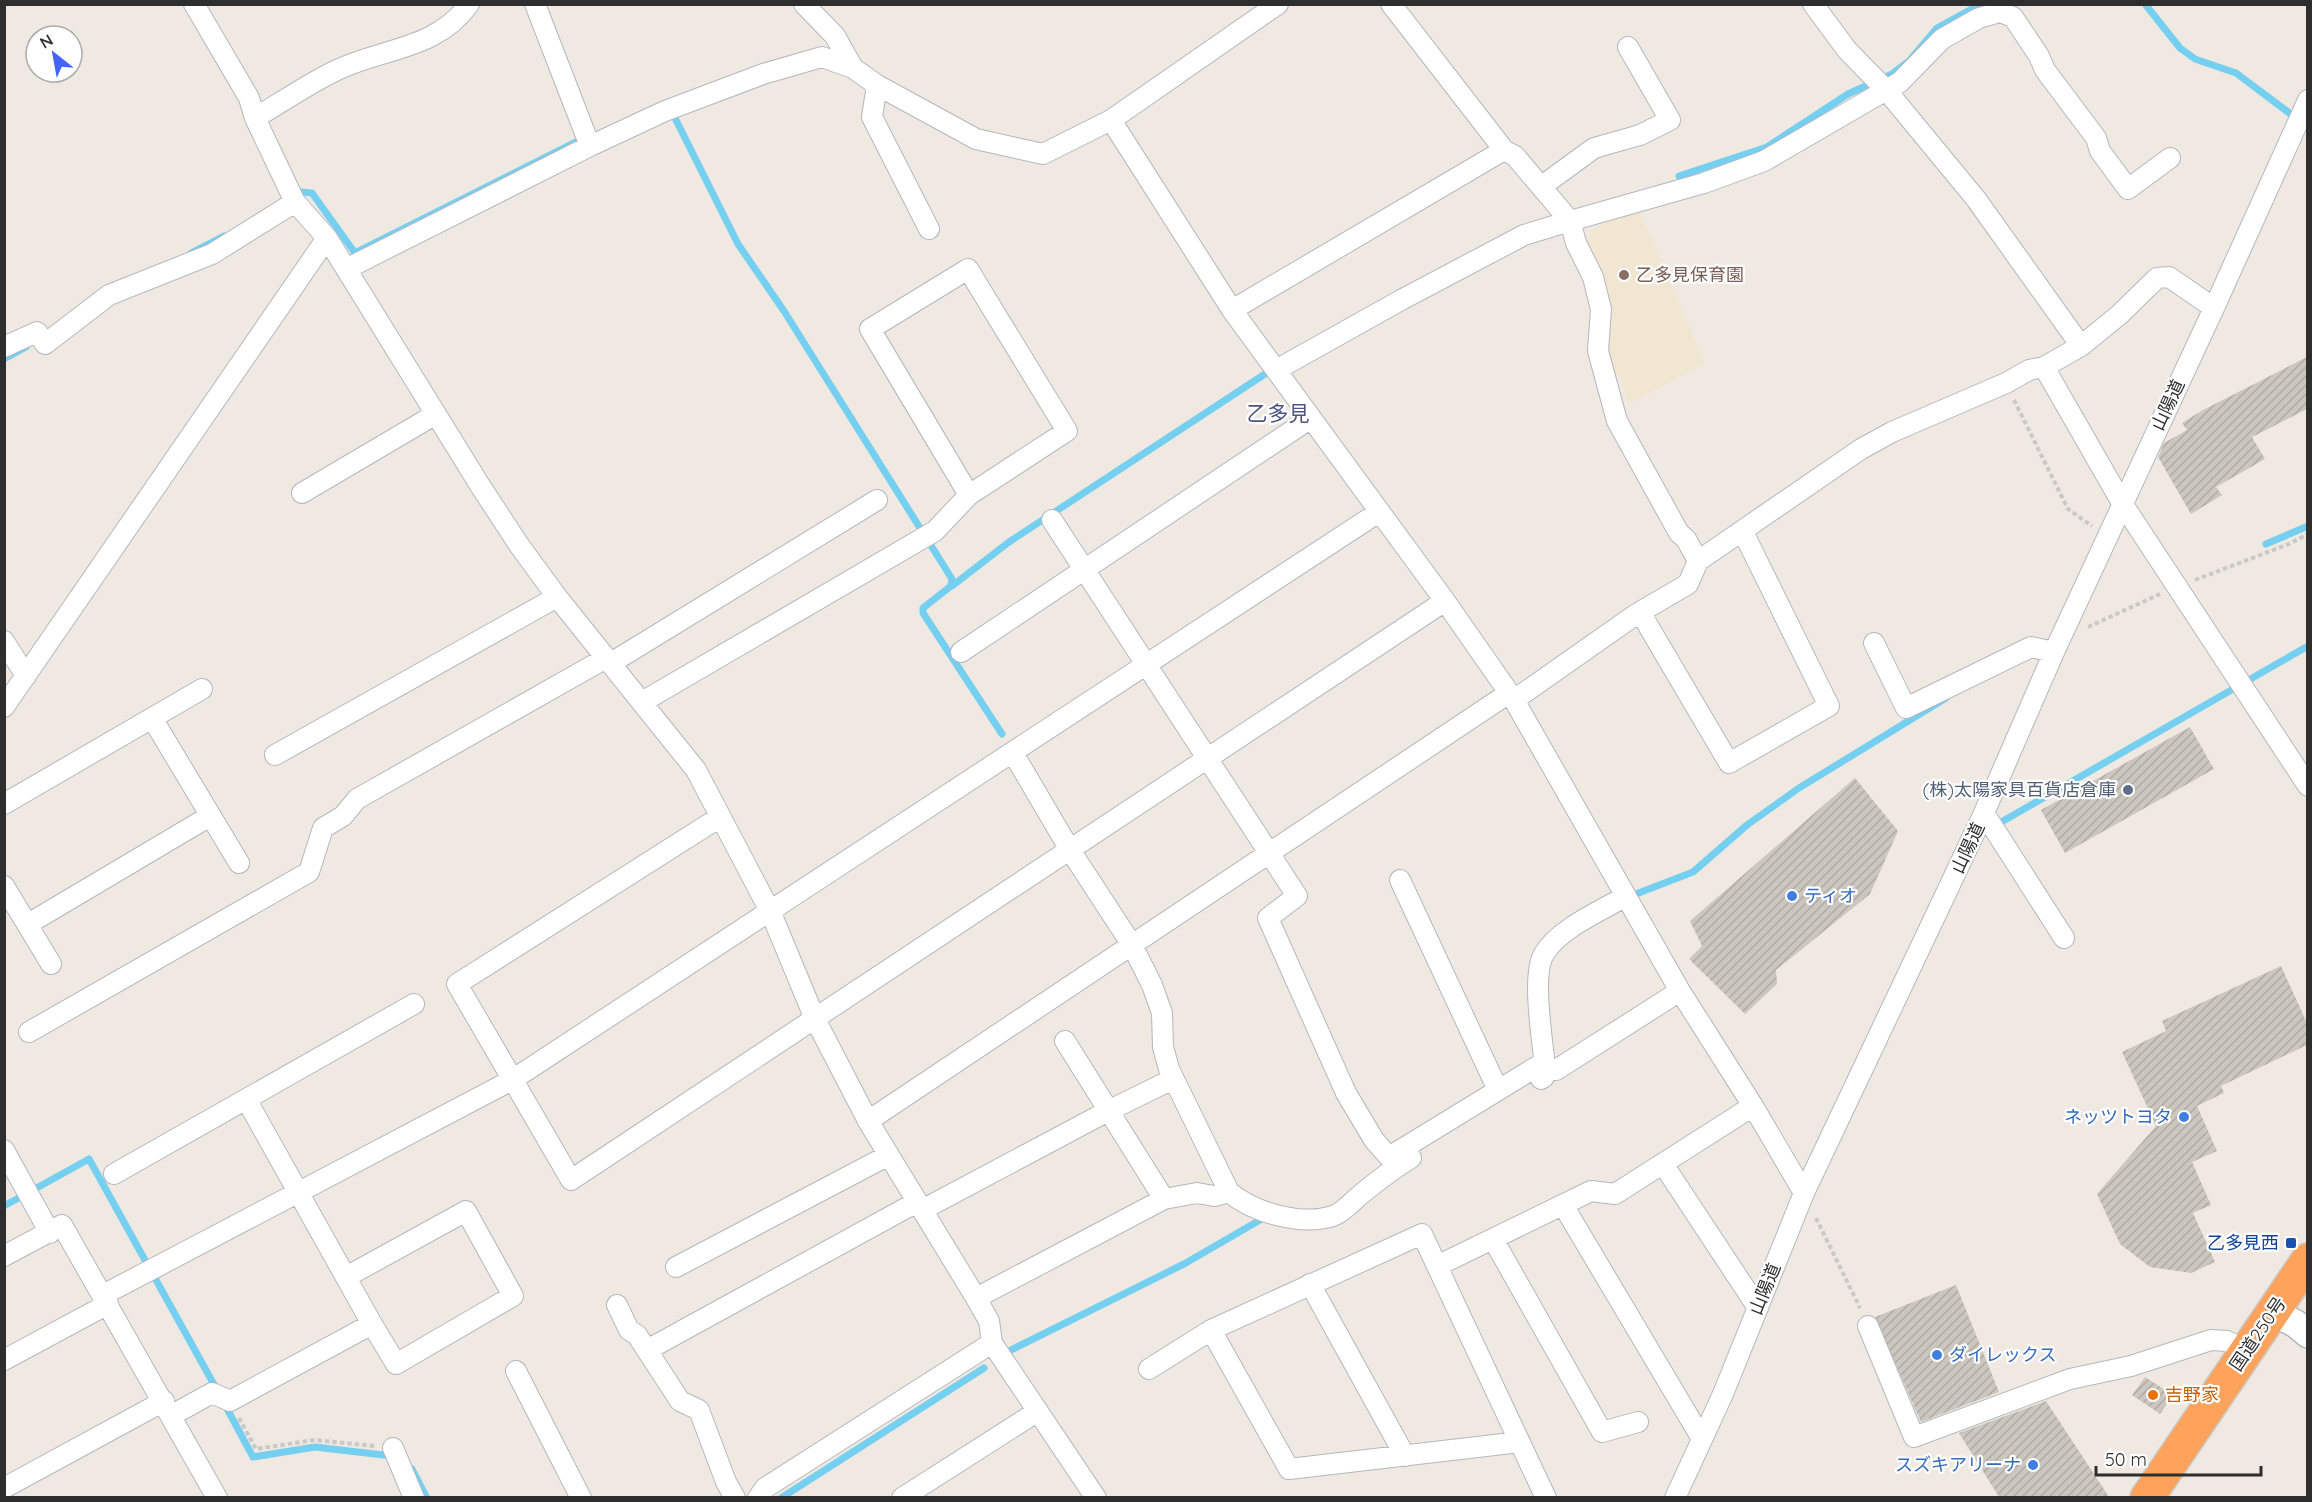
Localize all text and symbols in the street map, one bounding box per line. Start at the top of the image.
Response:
north arrow [24,24,84,84]
text: N [36,30,56,53]
place label: 乙多見保育園 [1636,263,1744,286]
marker: 乙多見保育園 [1617,268,1631,282]
street label: 山陽道 [2146,375,2189,434]
district label: 乙多見 [1247,400,1310,426]
place label: (株)太陽家具百貨店倉庫 [1923,778,2116,801]
marker: (株)太陽家具百貨店倉庫 [2121,783,2135,797]
street label: 山陽道 [1946,818,1989,877]
place label: ティオ [1804,884,1857,907]
marker: ティオ [1785,889,1799,903]
place label: ネッツトヨタ [2064,1105,2172,1128]
marker: ネッツトヨタ [2177,1110,2191,1124]
place label: 乙多見西 [2207,1231,2279,1254]
marker: 乙多見西 [2284,1236,2298,1250]
street label: 山陽道 [1744,1259,1785,1318]
street label: 国道250号 [2224,1292,2291,1375]
place label: ダイレックス [1949,1343,2056,1366]
marker: ダイレックス [1930,1348,1944,1362]
place label: 吉野家 [2165,1383,2219,1406]
marker: 吉野家 [2146,1388,2160,1402]
scale bar [2096,1439,2261,1477]
text: 50 m [2105,1448,2147,1471]
place label: スズキアリーナ [1895,1453,2021,1476]
marker: スズキアリーナ [2026,1458,2040,1472]

